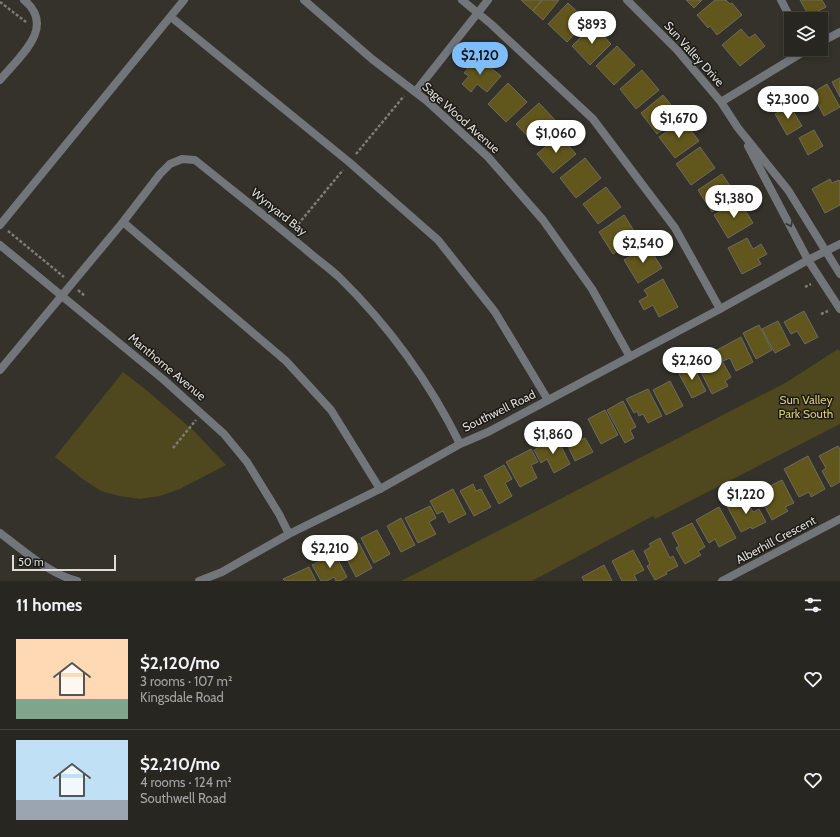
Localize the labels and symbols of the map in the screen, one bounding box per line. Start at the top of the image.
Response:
pin: $893 [568,11,616,45]
street label: Sun Valley Drive [661,18,728,89]
pin: $2,120 [447,42,513,76]
street label: Sage Wood Avenue [419,79,503,156]
pin: $2,300 [755,86,821,120]
pin: $1,670 [646,105,712,139]
pin: $1,060 [523,120,589,154]
street label: Wynyard Bay [248,185,310,239]
pin: $1,380 [701,185,767,219]
one-way arrow [785,220,792,227]
pin: $2,540 [610,230,676,264]
street label: Manthorne Avenue [126,330,209,403]
pin: $2,260 [659,347,725,381]
street label: Southwell Road [460,386,538,435]
park label: Sun Valley Park South [779,392,833,421]
pin: $1,860 [520,421,586,455]
pin: $1,220 [713,481,779,515]
street label: Alberhill Crescent [733,512,818,567]
pin: $2,210 [297,535,363,569]
scale bar [12,553,116,572]

